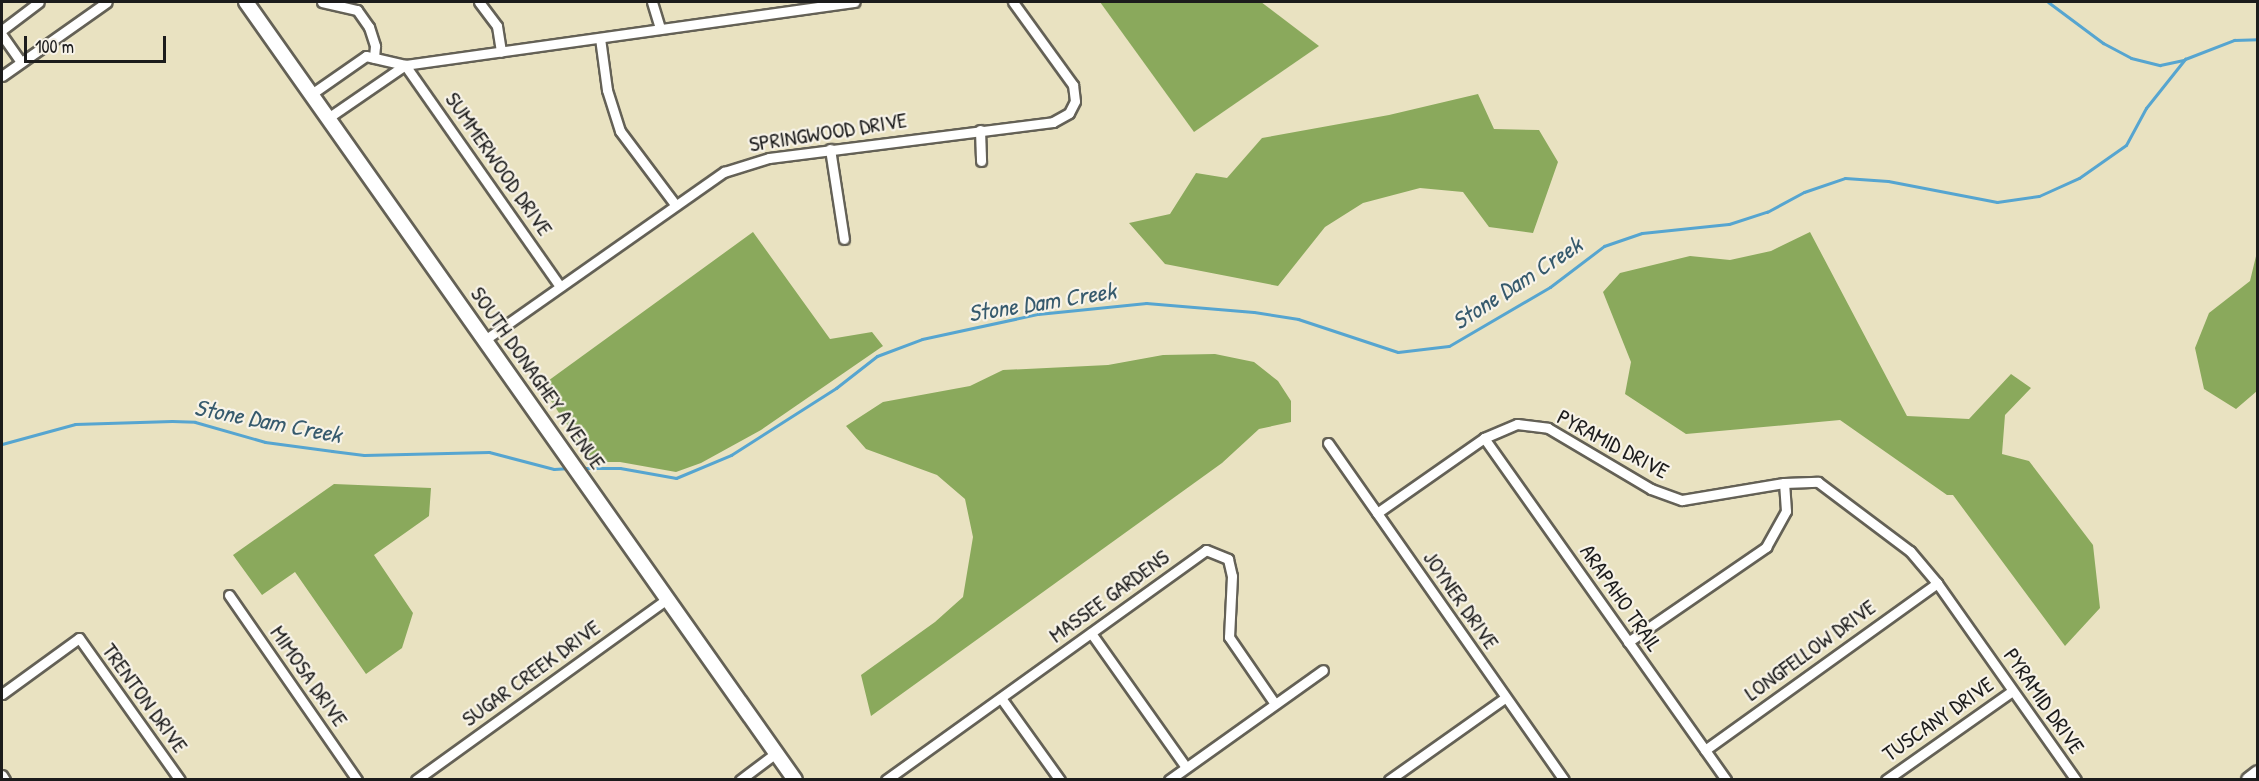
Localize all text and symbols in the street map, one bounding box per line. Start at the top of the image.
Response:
scale bar [27,24,170,62]
text: 100 m [35,34,74,59]
street label: SUMMERWOOD DRIVE [440,87,558,241]
street label: SPRINGWOOD DRIVE [747,107,909,157]
water label: Stone Dam Creek [1447,230,1587,336]
water label: Stone Dam Creek [966,276,1118,328]
street label: SOUTH DONAGHEY AVENUE [465,282,611,474]
water label: Stone Dam Creek [192,393,344,449]
street label: PYRAMID DRIVE [1553,404,1673,484]
street label: ARAPAHO TRAIL [1574,539,1668,657]
street label: MASSEE GARDENS [1044,544,1174,648]
street label: JOYNER DRIVE [1417,546,1505,654]
street label: LONGFELLOW DRIVE [1739,594,1881,706]
street label: SUGAR CREEK DRIVE [457,614,605,732]
street label: MIMOSA DRIVE [265,620,353,732]
street label: TRENTON DRIVE [96,638,194,758]
street label: PYRAMID DRIVE [1998,643,2090,759]
street label: TUSCANY DRIVE [1877,671,1999,767]

